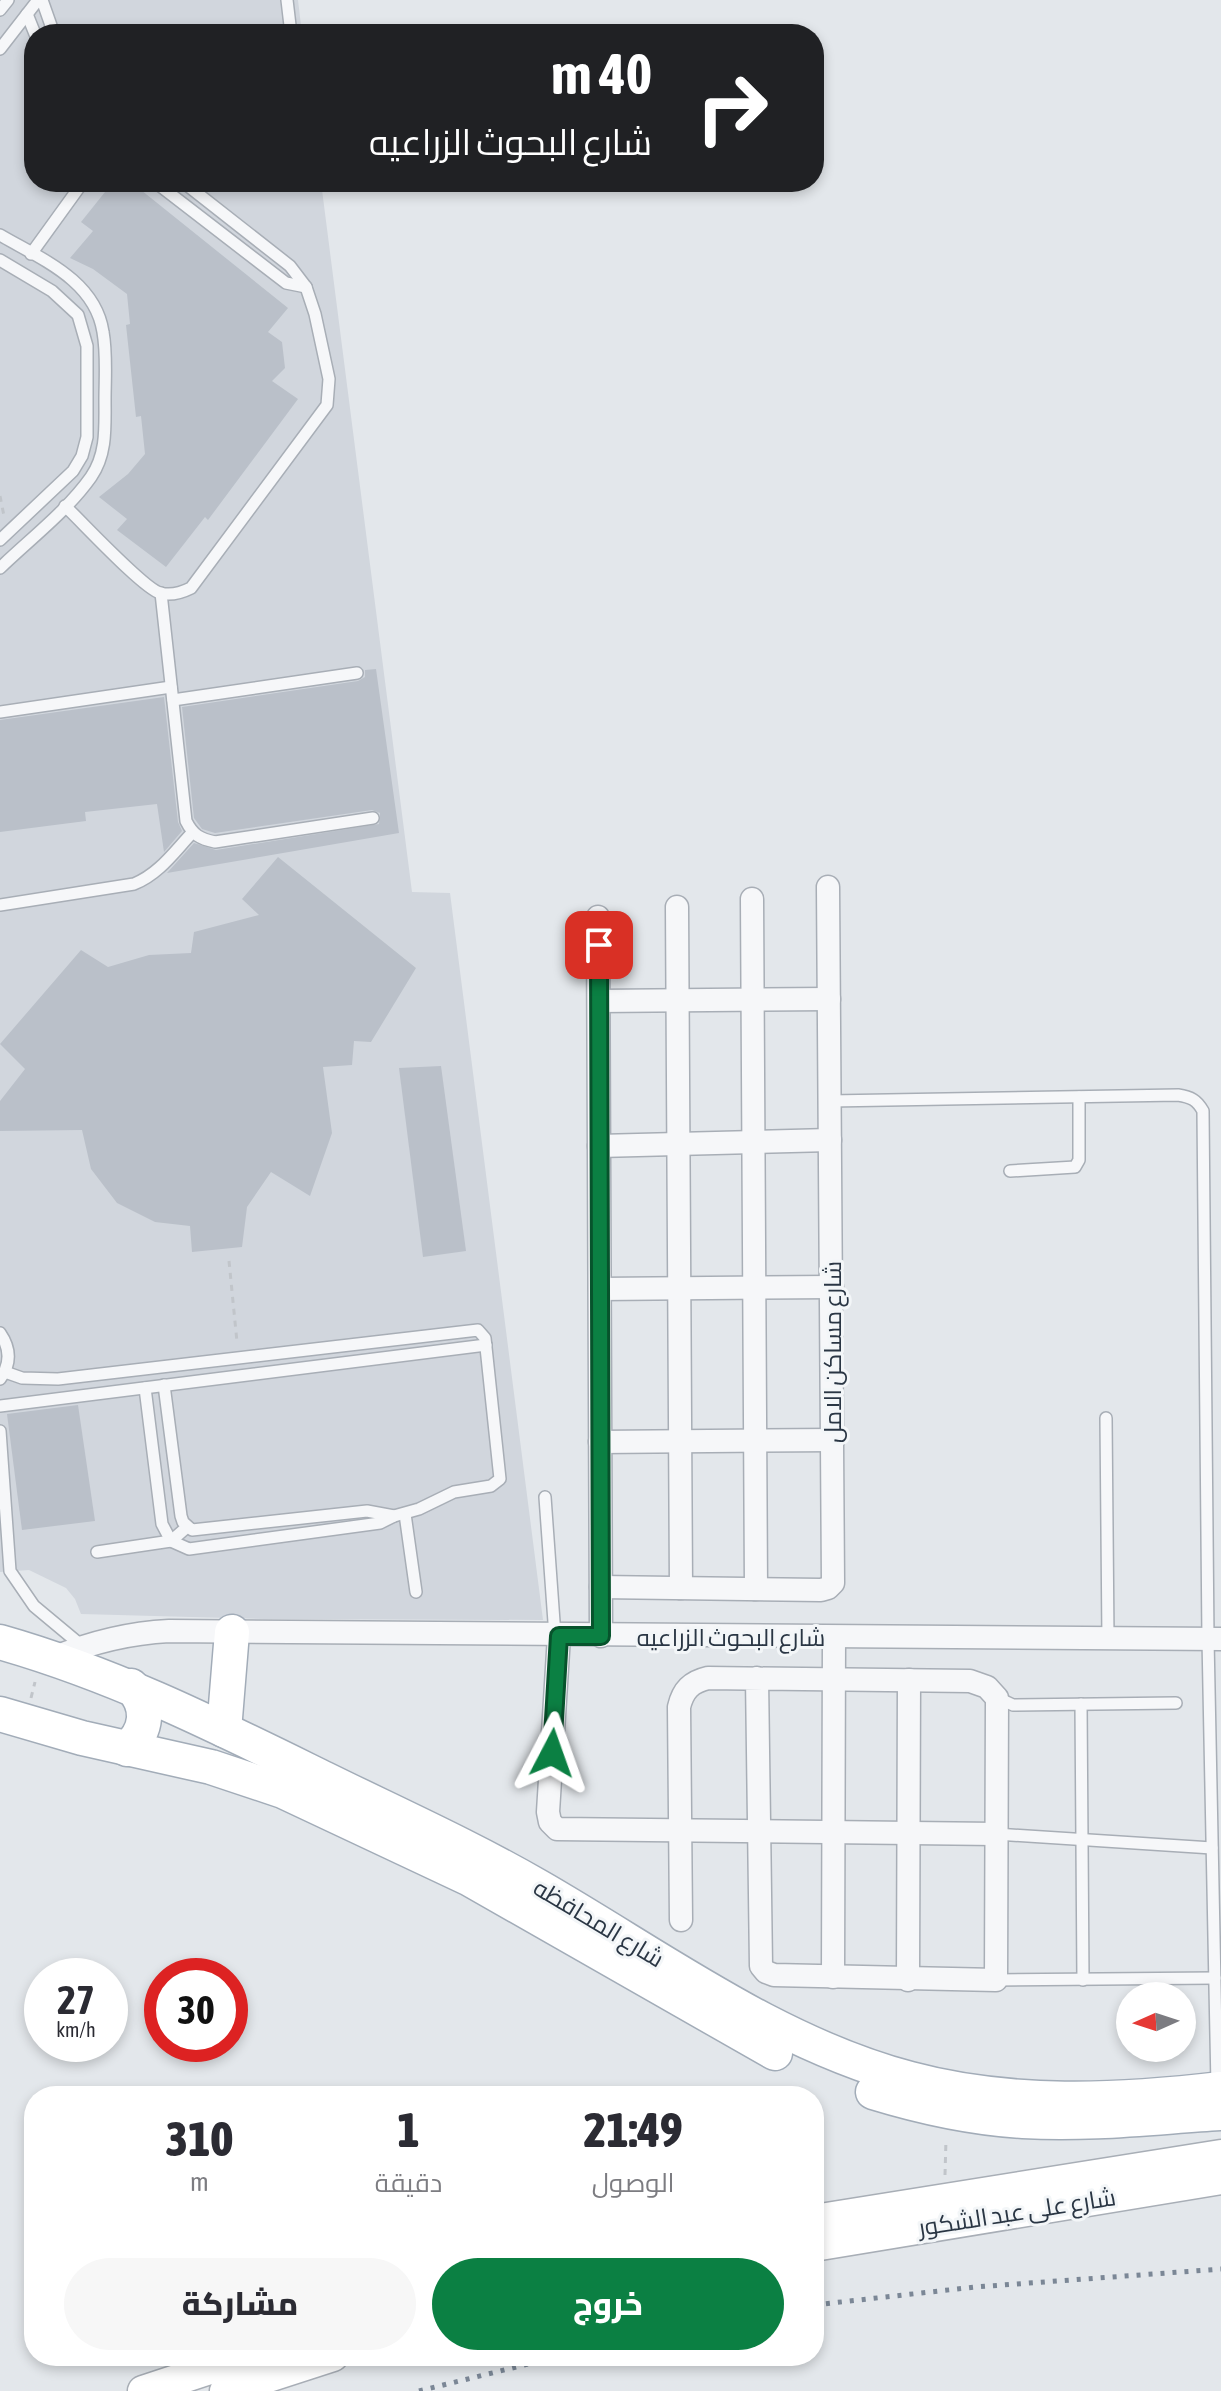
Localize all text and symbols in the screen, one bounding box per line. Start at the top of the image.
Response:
text: 40 m [551,42,652,106]
icon: right [680,56,784,160]
text: شارع البحوث الزراعيه [369,121,652,163]
pin [565,911,633,979]
icon: arrive [577,923,621,967]
street label: شارع مساكن الامل [819,1261,849,1443]
street label: شارع البحوث الزراعيه [637,1624,825,1654]
position arrow [510,1711,594,1795]
street label: شارع المحافظه [528,1874,669,1975]
speed limit sign: 30 [144,1958,248,2062]
text: 27 [57,1977,95,2022]
north arrow [1116,1982,1196,2062]
map controls [1116,1982,1196,2062]
text: km/h [56,2018,96,2041]
text: 1 [397,2102,420,2157]
text: 21:49 [584,2102,683,2157]
text: 310 [165,2111,233,2166]
text: m [190,2167,209,2197]
text: دقيقة [375,2168,442,2198]
text: الوصول [592,2168,675,2198]
street label: شارع على عبد الشكور [914,2183,1118,2244]
button: مشاركة [64,2258,416,2350]
button: خروج [432,2258,784,2350]

